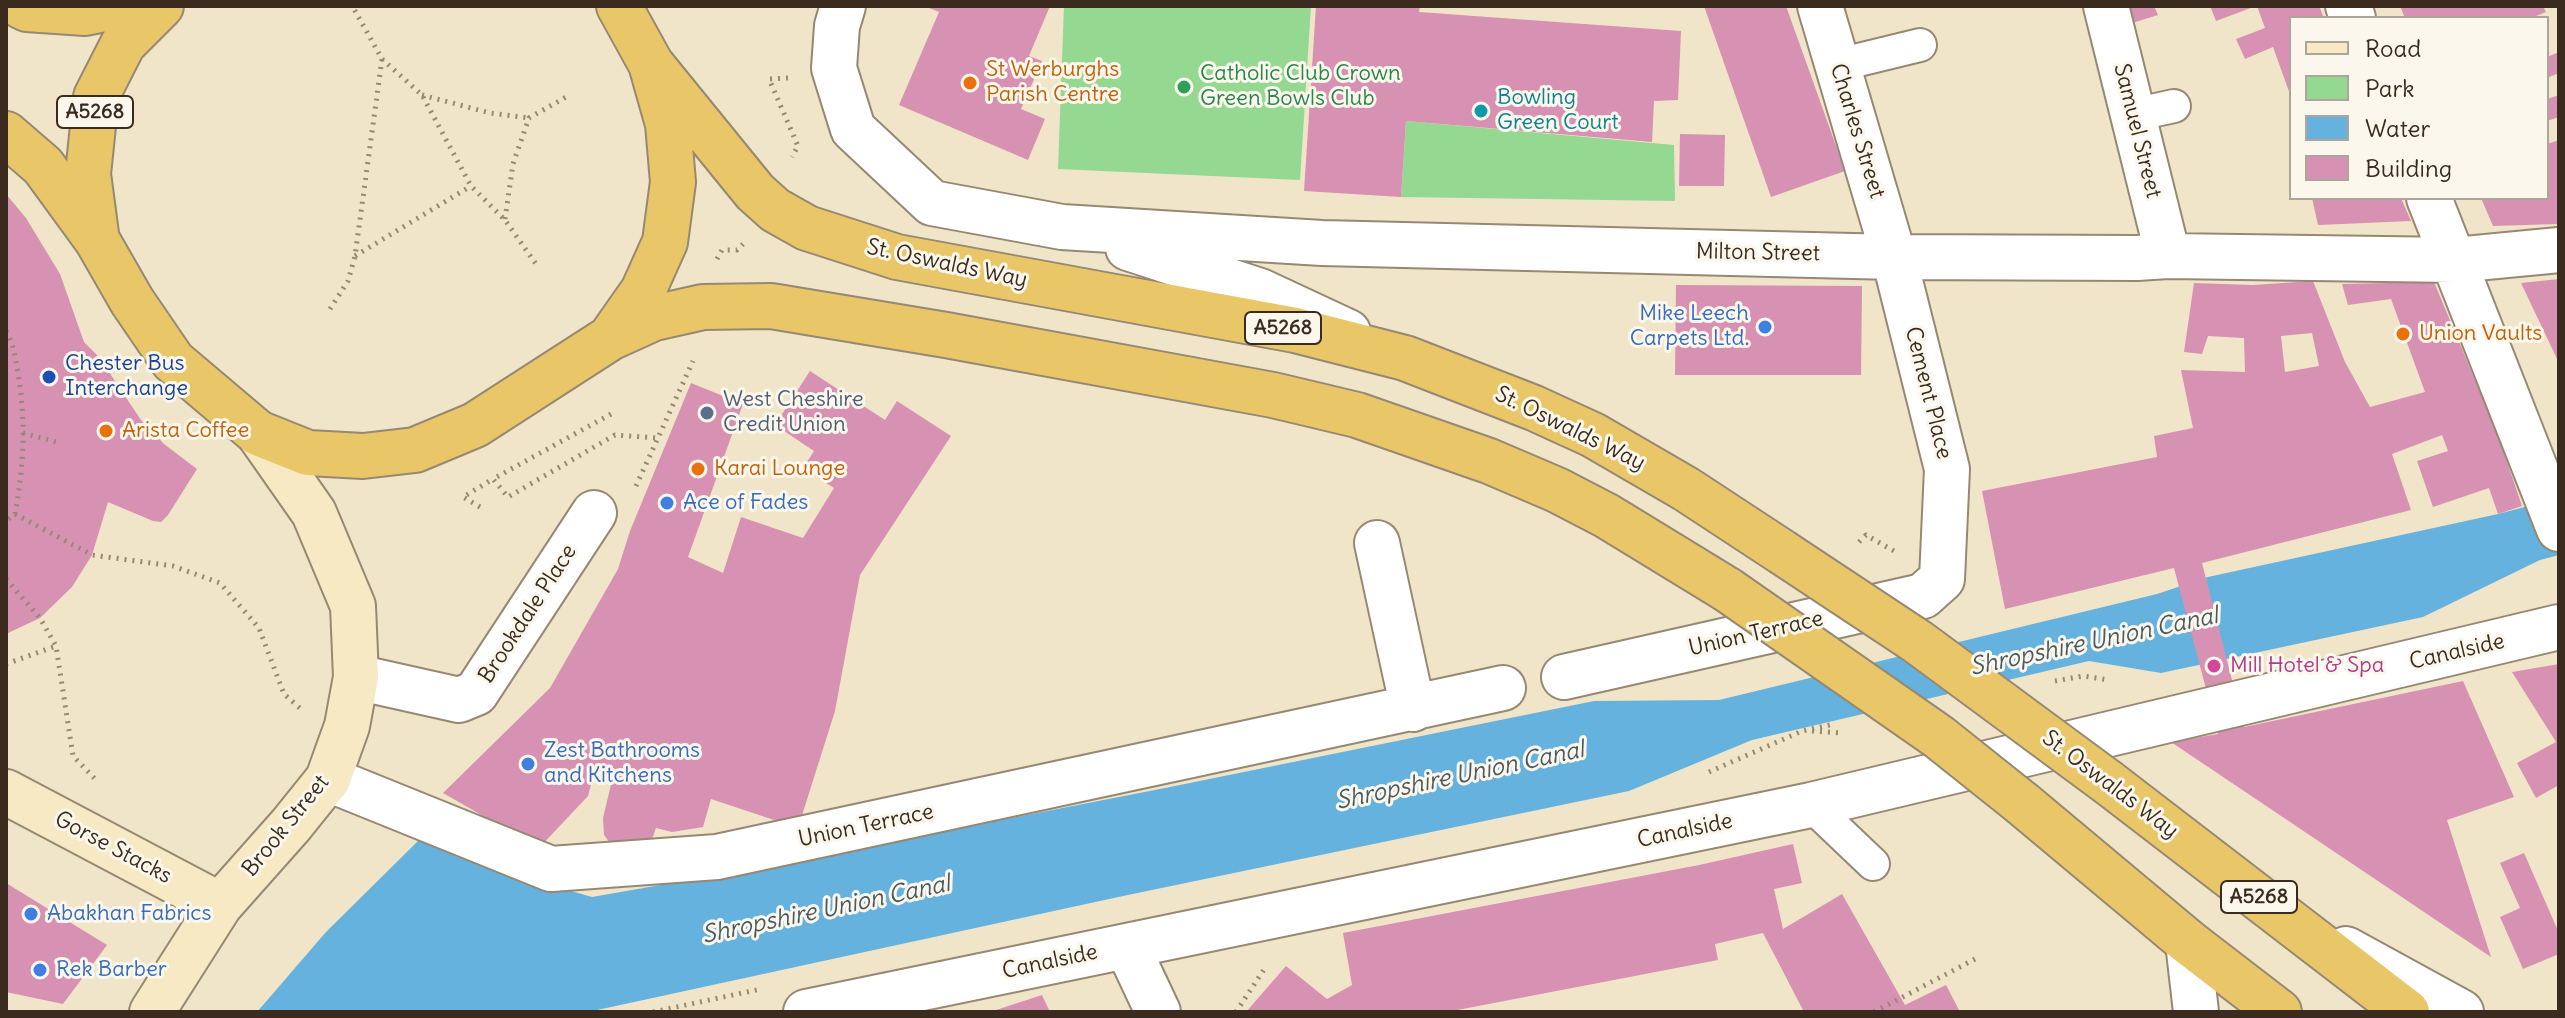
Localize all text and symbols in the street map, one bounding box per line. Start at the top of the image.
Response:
legend [2289,16,2549,200]
text: Road [2365,33,2421,63]
place label: St Werburghs Parish Centre [986,57,1119,108]
street label: Charles Street [1824,60,1890,202]
place label: Catholic Club Crown Green Bowls Club [1200,61,1401,112]
street label: Samuel Street [2108,61,2166,201]
text: Park [2365,73,2415,103]
marker: St Werburghs Parish Centre [961,74,979,92]
marker: Catholic Club Crown Green Bowls Club [1175,78,1193,96]
place label: Bowling Green Court [1497,85,1619,136]
road number: A5268 [57,96,133,128]
marker: Bowling Green Court [1472,102,1490,120]
text: Water [2365,113,2430,143]
text: Building [2365,153,2452,183]
street label: St. Oswalds Way [864,234,1030,294]
street label: Milton Street [1696,239,1820,267]
place label: Mike Leech Carpets Ltd. [1630,301,1749,352]
road number: A5268 [1245,312,1321,344]
marker: Mike Leech Carpets Ltd. [1756,318,1774,336]
place label: Union Vaults [2419,321,2542,347]
street label: Cement Place [1899,324,1957,462]
marker: Union Vaults [2394,325,2412,343]
place label: Chester Bus Interchange [65,351,188,402]
marker: Chester Bus Interchange [40,368,58,386]
street label: St. Oswalds Way [1491,381,1649,477]
place label: West Cheshire Credit Union [723,387,864,438]
marker: West Cheshire Credit Union [698,404,716,422]
place label: Arista Coffee [122,418,249,444]
marker: Arista Coffee [97,422,115,440]
place label: Karai Lounge [714,456,845,482]
marker: Karai Lounge [689,460,707,478]
place label: Ace of Fades [683,490,808,516]
marker: Ace of Fades [658,494,676,512]
street label: Brookdale Place [473,540,583,688]
water label: Shropshire Union Canal [1967,602,2221,682]
street label: Union Terrace [1686,606,1826,662]
street label: Canalside [2407,628,2507,676]
place label: Mill Hotel & Spa [2230,653,2384,679]
marker: Mill Hotel & Spa [2205,657,2223,675]
street label: St. Oswalds Way [2037,725,2183,845]
water label: Shropshire Union Canal [1333,736,1587,816]
place label: Zest Bathrooms and Kitchens [544,738,700,790]
marker: Zest Bathrooms and Kitchens [519,755,537,773]
street label: Brook Street [237,770,335,882]
street label: Union Terrace [796,799,936,853]
street label: Gorse Stacks [50,806,176,890]
street label: Canalside [1635,808,1735,854]
water label: Shropshire Union Canal [699,870,953,950]
road number: A5268 [2221,881,2297,913]
place label: Abakhan Fabrics [47,901,211,927]
marker: Abakhan Fabrics [22,905,40,923]
street label: Canalside [1000,939,1100,985]
place label: Rek Barber [56,957,167,983]
marker: Rek Barber [31,961,49,979]

